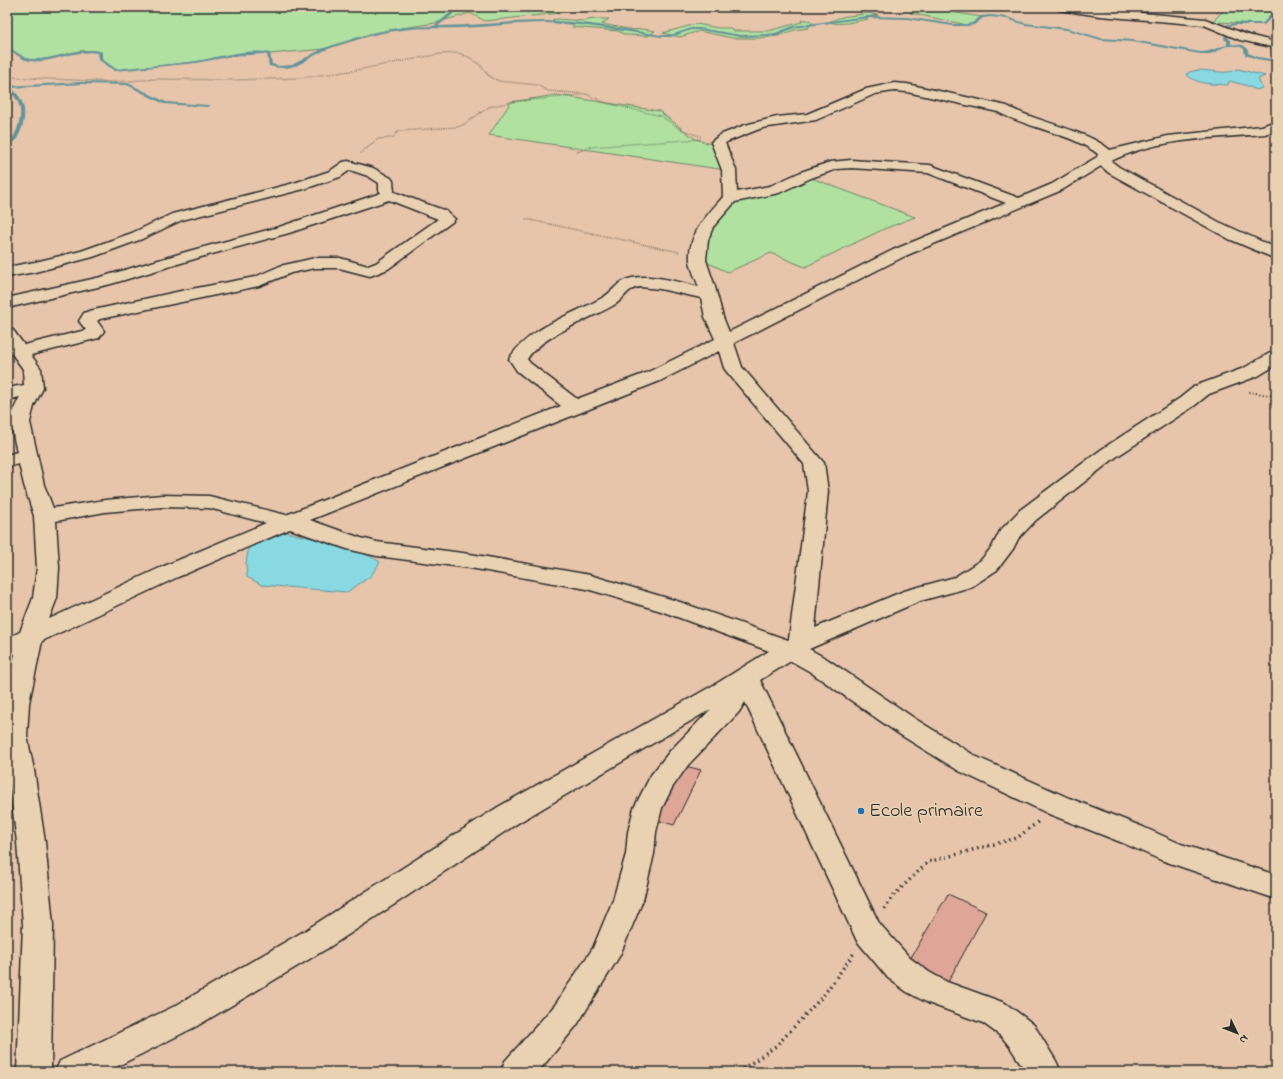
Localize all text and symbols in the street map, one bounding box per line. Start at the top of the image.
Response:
place label: Ecole primaire [869,797,983,826]
marker: Ecole primaire [856,806,866,816]
north arrow [1217,1013,1257,1053]
text: N [1235,1031,1252,1047]

